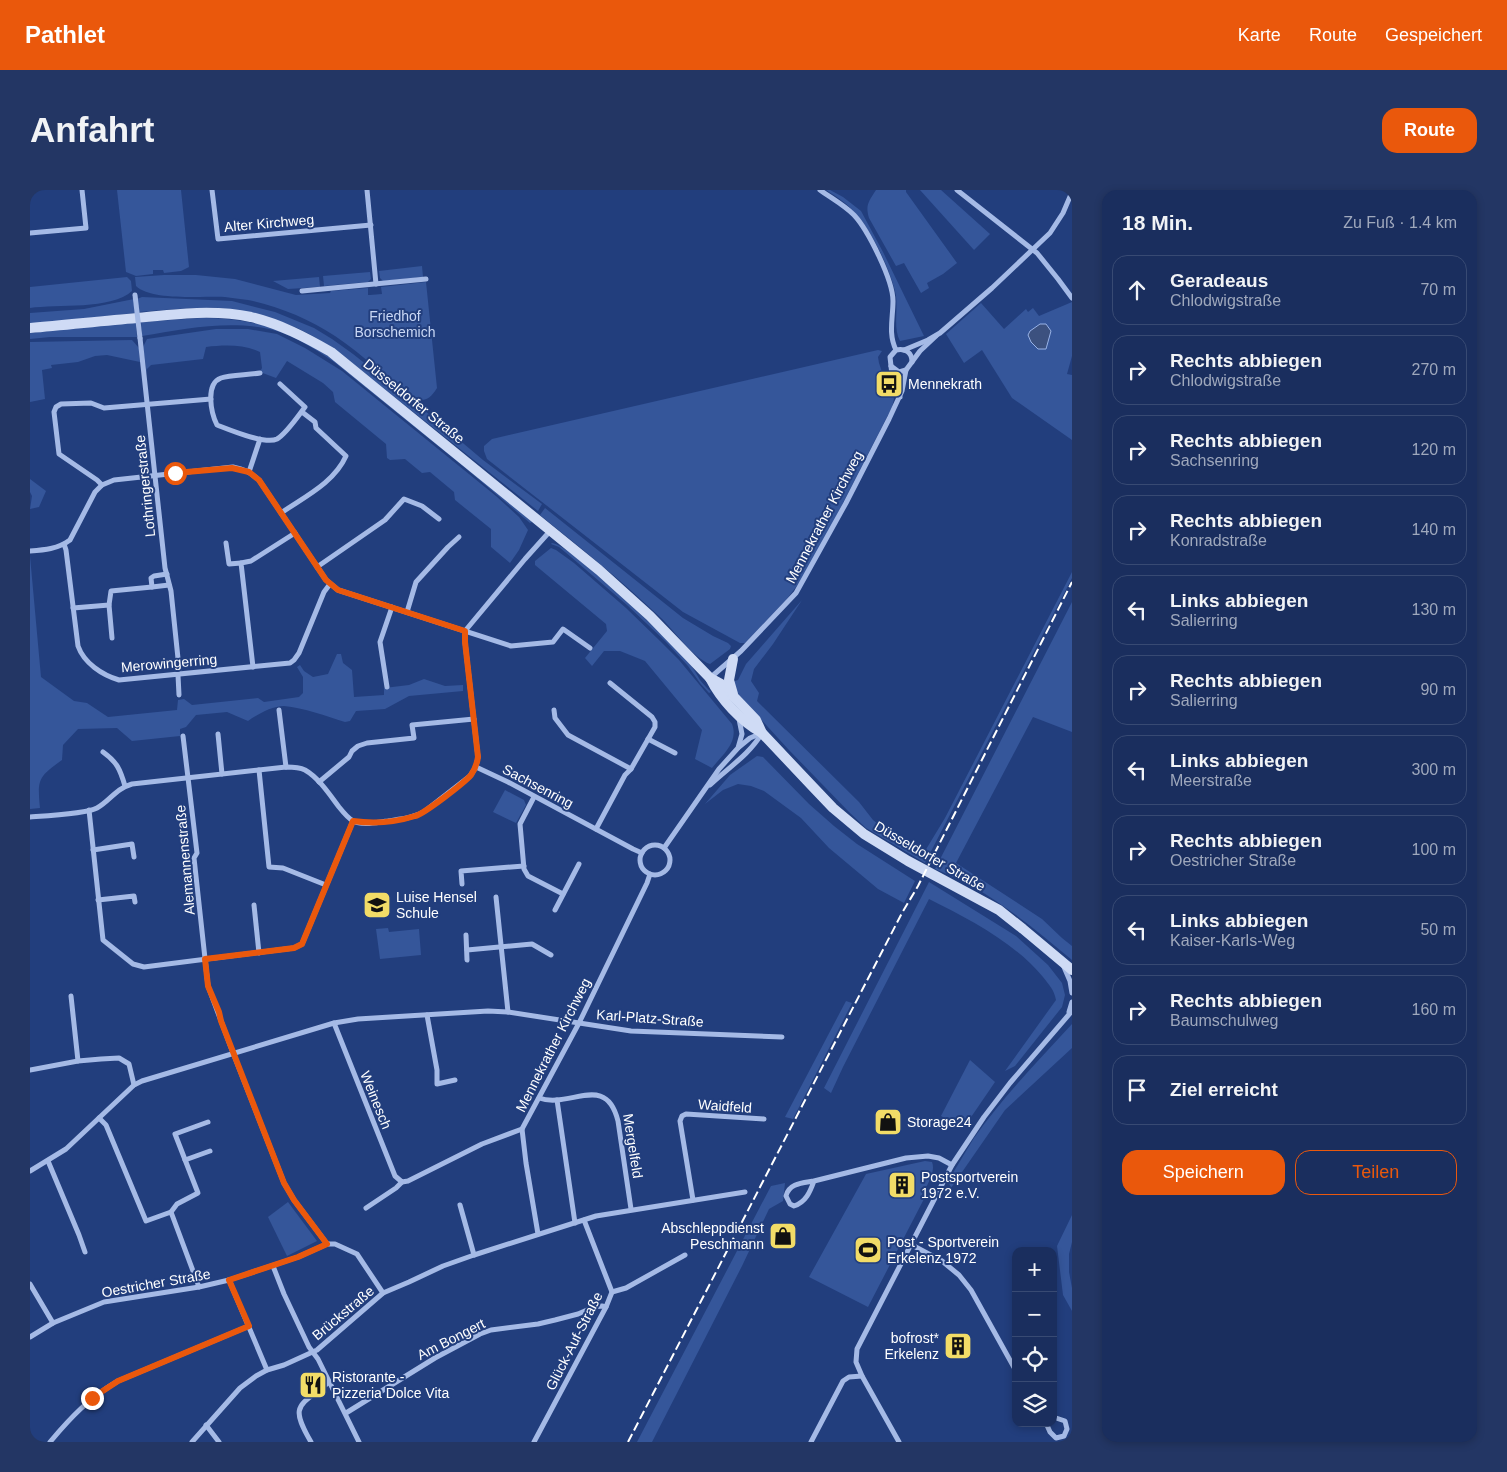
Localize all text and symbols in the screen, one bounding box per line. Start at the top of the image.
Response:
text: Pathlet [25,21,105,48]
text: Karte [1238,25,1281,45]
text: Route [1309,25,1357,45]
text: Gespeichert [1385,25,1482,45]
button: Route [1382,108,1477,153]
text: Anfahrt [30,110,154,149]
street label: Alter Kirchweg [223,211,315,235]
text: 18 Min. [1122,211,1193,234]
text: Zu Fuß · 1.4 km [1343,214,1457,231]
text: Geradeaus [1170,270,1268,291]
icon: ahead [1123,276,1151,304]
text: 70 m [1420,281,1456,298]
text: Chlodwigstraße [1170,292,1281,309]
park label: Friedhof Borschemich [355,308,435,340]
text: Rechts abbiegen [1170,350,1322,371]
street label: Düsseldorfer Straße [360,355,468,447]
icon: right [1123,356,1151,384]
text: 270 m [1412,361,1456,378]
bus stop icon: Mennekrath [874,369,904,399]
text: Chlodwigstraße [1170,372,1281,389]
place label: Mennekrath [908,376,982,392]
text: Rechts abbiegen [1170,430,1322,451]
street label: Lothringerstraße [132,434,158,538]
icon: right [1123,436,1151,464]
text: 120 m [1412,441,1456,458]
street label: Mennekrather Kirchweg [782,448,866,586]
text: Sachsenring [1170,452,1259,469]
route start [164,462,187,485]
text: Rechts abbiegen [1170,510,1322,531]
icon: right [1123,516,1151,544]
text: 140 m [1412,521,1456,538]
text: Konradstraße [1170,532,1267,549]
text: Links abbiegen [1170,590,1308,611]
icon: left [1123,596,1151,624]
text: 130 m [1412,601,1456,618]
text: Salierring [1170,612,1238,629]
street label: Merowingerring [120,651,218,675]
text: Rechts abbiegen [1170,670,1322,691]
icon: right [1123,676,1151,704]
text: 90 m [1420,681,1456,698]
text: Salierring [1170,692,1238,709]
text: Links abbiegen [1170,750,1308,771]
icon: left [1123,756,1151,784]
street label: Sachsenring [500,761,576,811]
text: 300 m [1412,761,1456,778]
text: Meerstraße [1170,772,1252,789]
street label: Alemannenstraße [172,804,198,916]
street label: Düsseldorfer Straße [872,818,988,894]
text: Rechts abbiegen [1170,830,1322,851]
icon: right [1123,836,1151,864]
text: 100 m [1412,841,1456,858]
text: Oestricher Straße [1170,852,1296,869]
place label: Luise Hensel Schule [396,889,477,921]
school or university icon: Luise Hensel Schule [362,890,392,920]
text: Links abbiegen [1170,910,1308,931]
icon: left [1123,916,1151,944]
text: 50 m [1420,921,1456,938]
text: Kaiser-Karls-Weg [1170,932,1295,949]
street label: Mennekrather Kirchweg [512,975,594,1115]
text: Rechts abbiegen [1170,990,1322,1011]
icon: right [1123,996,1151,1024]
text: 160 m [1412,1001,1456,1018]
street label: Karl-Platz-Straße [596,1006,704,1030]
text: Baumschulweg [1170,1012,1279,1029]
street label: Weinesch [357,1069,395,1131]
icon: arrive [1123,1076,1151,1104]
text: Ziel erreicht [1170,1079,1278,1100]
street label: Waidfeld [698,1096,752,1116]
shop icon: Storage24 [873,1107,903,1137]
street label: Mergelfeld [620,1112,646,1180]
place label: Storage24 [907,1114,972,1130]
button: Speichern [1122,1150,1285,1195]
button: Teilen [1295,1150,1457,1195]
place label: Postsportverein 1972 e.V. [921,1169,1018,1201]
building icon: Postsportverein 1972 e.V. [887,1170,917,1200]
place label: Abschleppdienst Peschmann [661,1220,764,1252]
shop icon: Abschleppdienst Peschmann [768,1221,798,1251]
place label: Post - Sportverein Erkelenz 1972 [887,1234,999,1266]
sports icon: Post - Sportverein Erkelenz 1972 [853,1235,883,1265]
map controls [1012,1247,1057,1427]
button: + [1012,1247,1057,1292]
street label: Oestricher Straße [100,1265,212,1300]
street label: Brückstraße [309,1282,377,1343]
street label: Glück-Auf-Straße [542,1289,606,1393]
button: − [1012,1292,1057,1337]
street label: Am Bongert [414,1315,488,1363]
place label: bofrost* Erkelenz [885,1330,940,1362]
building icon: bofrost* Erkelenz [943,1331,973,1361]
button: locate [1012,1337,1057,1382]
place label: Ristorante - Pizzeria Dolce Vita [332,1369,449,1401]
restaurant icon: Ristorante - Pizzeria Dolce Vita [298,1370,328,1400]
button: layers [1012,1382,1057,1427]
route end [81,1387,104,1410]

